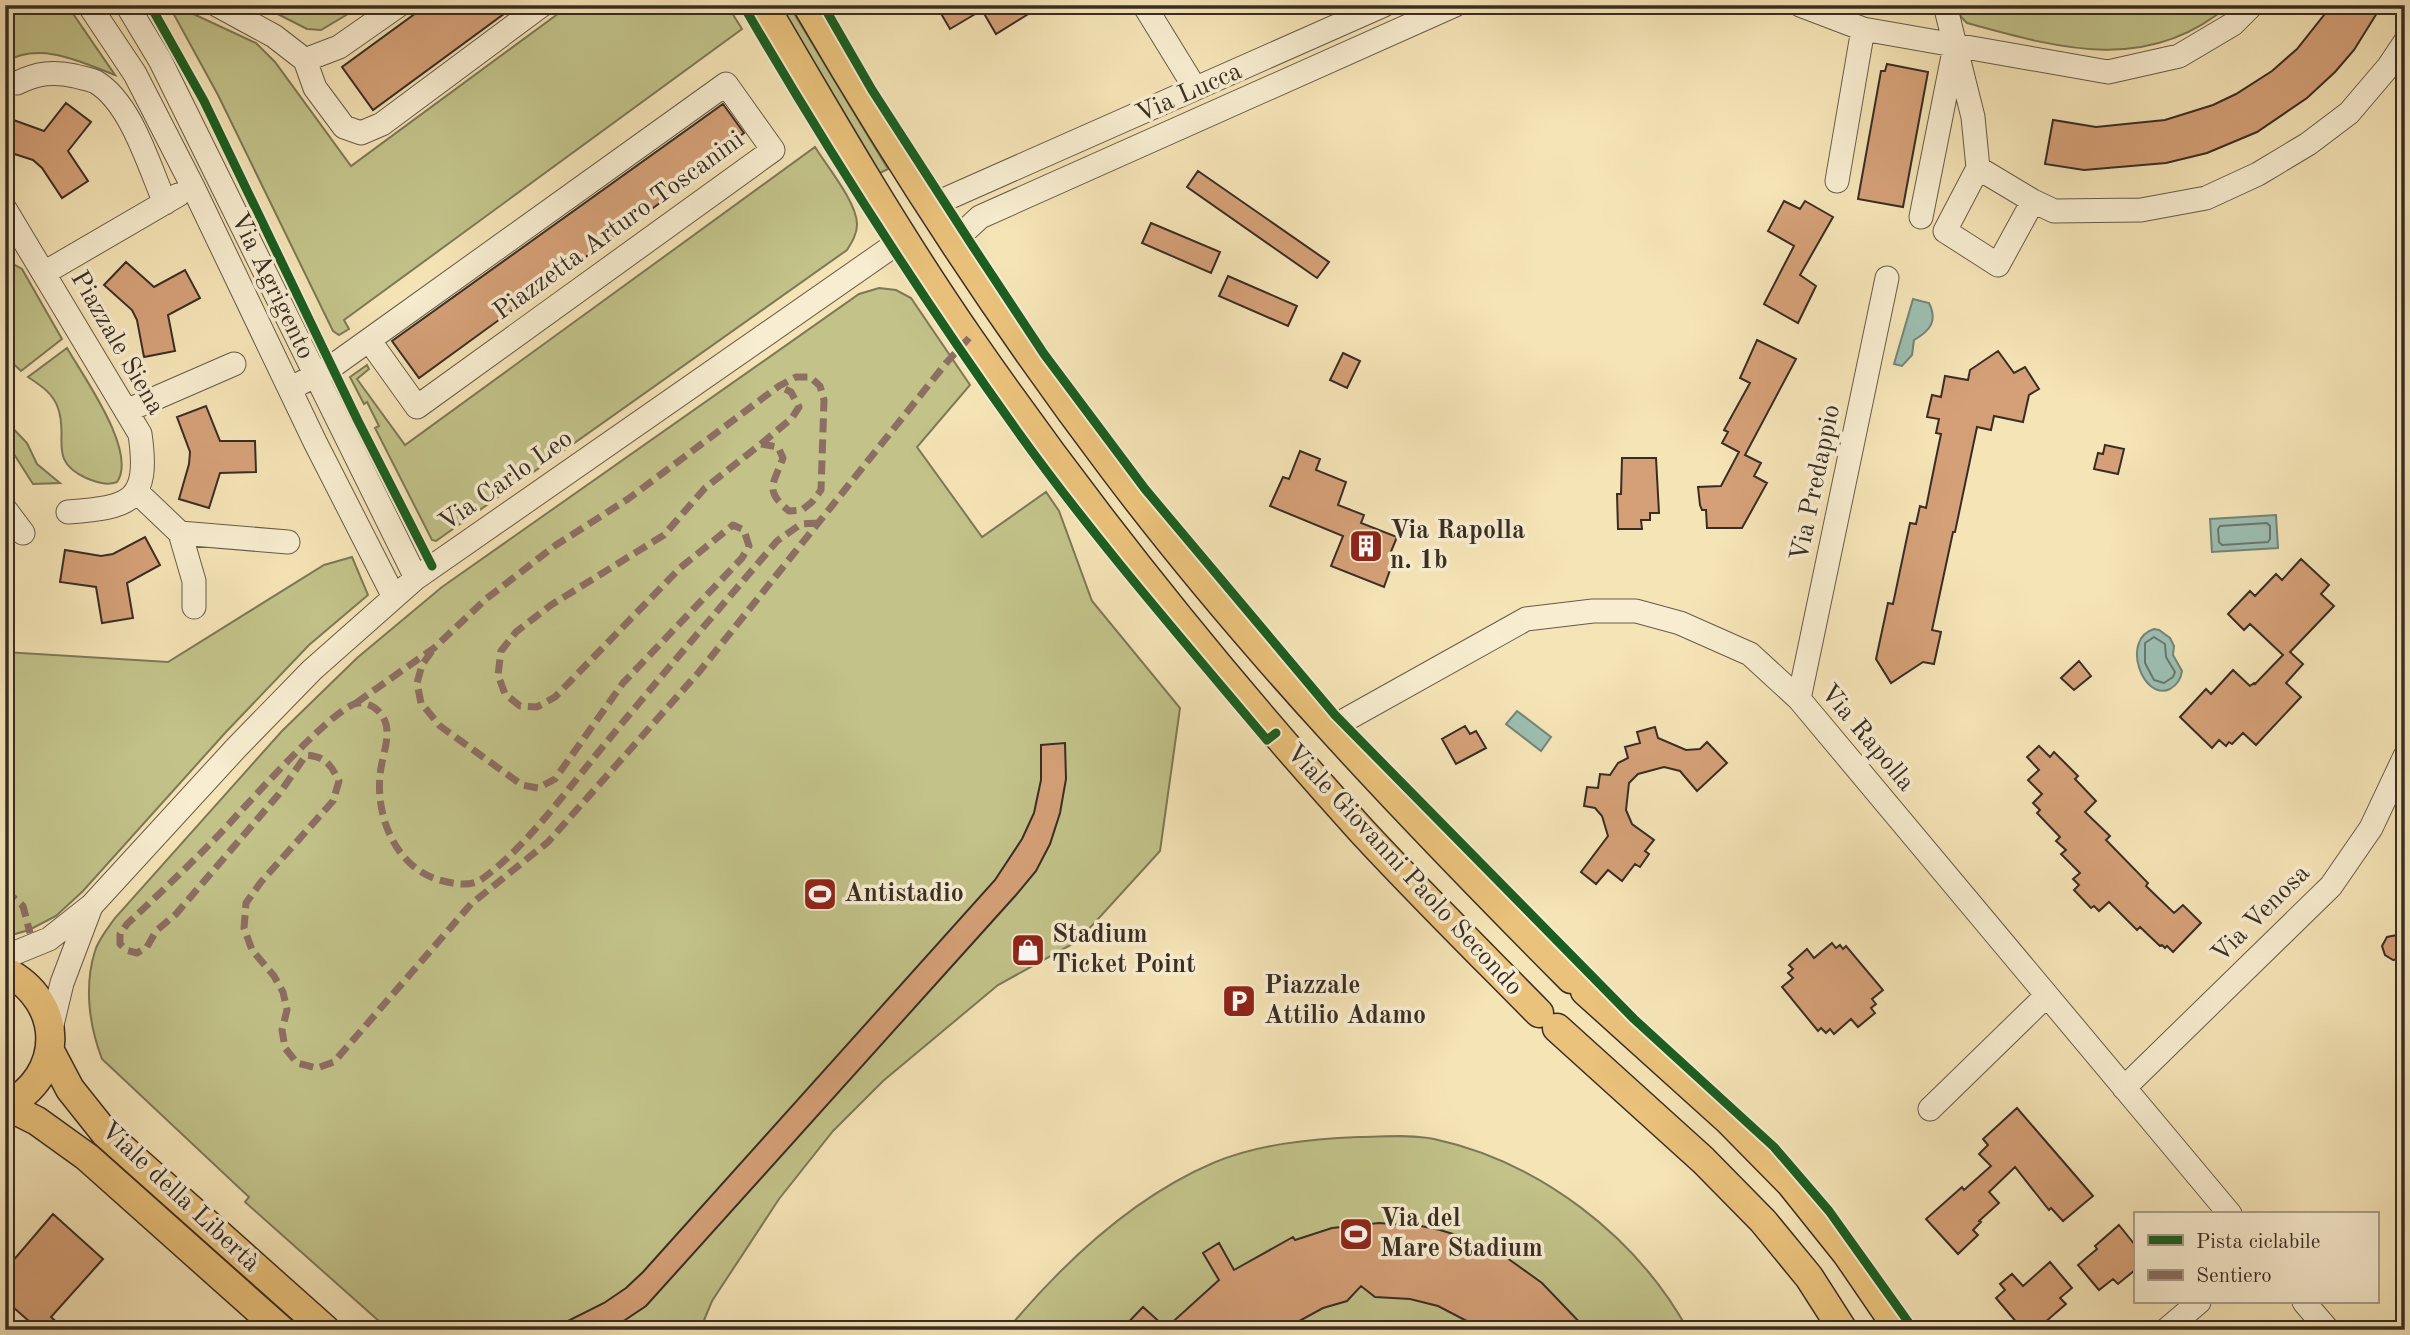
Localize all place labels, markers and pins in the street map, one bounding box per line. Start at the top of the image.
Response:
place label: Via Rapolla n. 1b [1390,518,1525,574]
building icon: Via Rapolla n. 1b [1347,527,1385,565]
sports icon: Antistadio [801,875,839,913]
place label: Antistadio [844,881,964,907]
place label: Stadium Ticket Point [1052,922,1196,978]
shop icon: Stadium Ticket Point [1009,931,1047,969]
place label: Piazzale Attilio Adamo [1264,973,1426,1029]
parking icon: Piazzale Attilio Adamo [1220,982,1258,1020]
place label: Via del Mare Stadium [1380,1206,1543,1262]
sports icon: Via del Mare Stadium [1337,1215,1375,1253]

